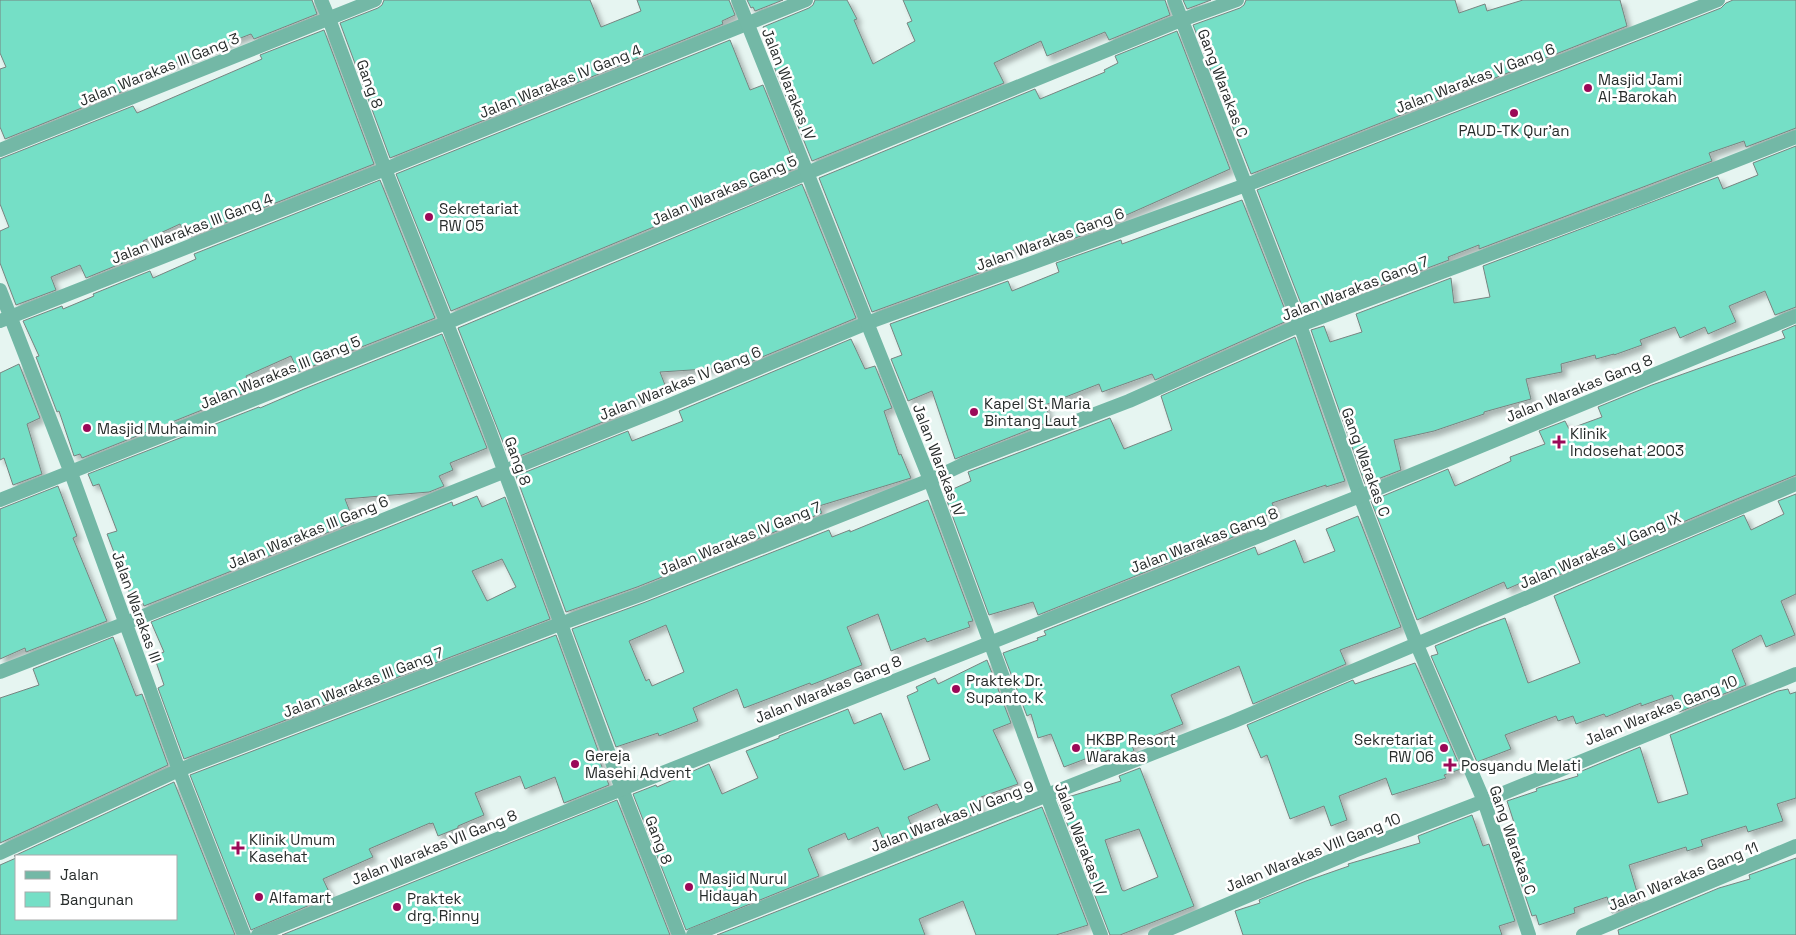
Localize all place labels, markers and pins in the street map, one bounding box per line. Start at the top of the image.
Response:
place label: Masjid Jami Al-Barokah [1598,70,1682,106]
marker: Masjid Jami Al-Barokah [1582,82,1594,94]
marker: PAUD-TK Qur'an [1508,107,1520,119]
place label: PAUD-TK Qur'an [1459,121,1569,140]
place label: Sekretariat RW 05 [439,199,519,235]
marker: Sekretariat RW 05 [423,211,435,223]
place label: Kapel St. Maria Bintang Laut [984,394,1091,430]
marker: Kapel St. Maria Bintang Laut [968,406,980,418]
place label: Masjid Muhaimin [97,419,217,438]
marker: Masjid Muhaimin [81,422,93,434]
place label: Klinik Indosehat 2003 [1570,424,1684,460]
marker: Klinik Indosehat 2003 [1552,435,1566,449]
place label: Praktek Dr. Supanto. K [966,671,1044,707]
marker: Praktek Dr. Supanto. K [950,683,962,695]
place label: HKBP Resort Warakas [1086,730,1176,766]
place label: Sekretariat RW 06 [1354,730,1434,766]
marker: HKBP Resort Warakas [1070,742,1082,754]
marker: Sekretariat RW 06 [1438,742,1450,754]
place label: Gereja Masehi Advent [585,746,692,782]
place label: Posyandu Melati [1461,756,1581,775]
marker: Gereja Masehi Advent [569,758,581,770]
marker: Posyandu Melati [1443,758,1457,772]
place label: Klinik Umum Kasehat [249,830,335,866]
marker: Klinik Umum Kasehat [231,841,245,855]
place label: Masjid Nurul Hidayah [699,869,787,905]
marker: Masjid Nurul Hidayah [683,881,695,893]
place label: Alfamart [269,888,331,907]
place label: Praktek drg. Rinny [407,889,479,925]
marker: Alfamart [253,891,265,903]
marker: Praktek drg. Rinny [391,901,403,913]

